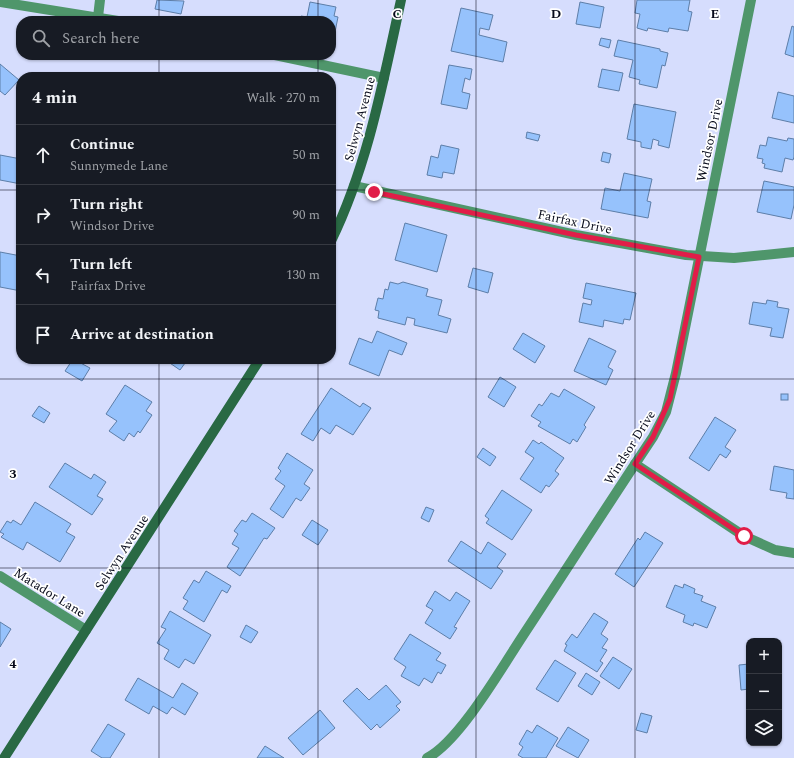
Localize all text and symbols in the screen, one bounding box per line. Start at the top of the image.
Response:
text: C [392,4,402,24]
text: D [551,4,561,24]
text: E [711,4,720,24]
search box [16,16,336,60]
icon: search [30,27,52,49]
text: Search here [62,27,140,50]
street label: Selwyn Avenue [339,75,381,164]
text: 4 min [32,85,77,111]
text: Walk · 270 m [246,88,320,108]
street label: Windsor Drive [691,97,729,184]
text: Continue [70,133,135,156]
icon: ahead [32,144,54,166]
text: 50 m [293,145,320,165]
text: Sunnymede Lane [70,156,168,176]
route end [365,183,383,201]
text: Turn right [70,193,143,216]
icon: right [32,204,54,226]
street label: Fairfax Drive [536,204,614,240]
text: 90 m [293,205,320,225]
text: Windsor Drive [70,216,154,236]
text: Turn left [70,253,132,276]
icon: left [32,264,54,286]
text: 130 m [286,265,320,285]
text: Fairfax Drive [70,276,146,296]
text: Arrive at destination [70,323,214,346]
icon: arrive [32,324,54,346]
street label: Windsor Drive [599,406,661,489]
text: 3 [9,464,17,484]
street label: Selwyn Avenue [90,511,154,594]
route start [735,527,753,545]
street label: Matador Lane [10,563,89,623]
map controls [746,638,782,746]
button: + [746,638,782,674]
text: 4 [9,654,17,674]
button: − [746,674,782,710]
button: layers [746,710,782,746]

